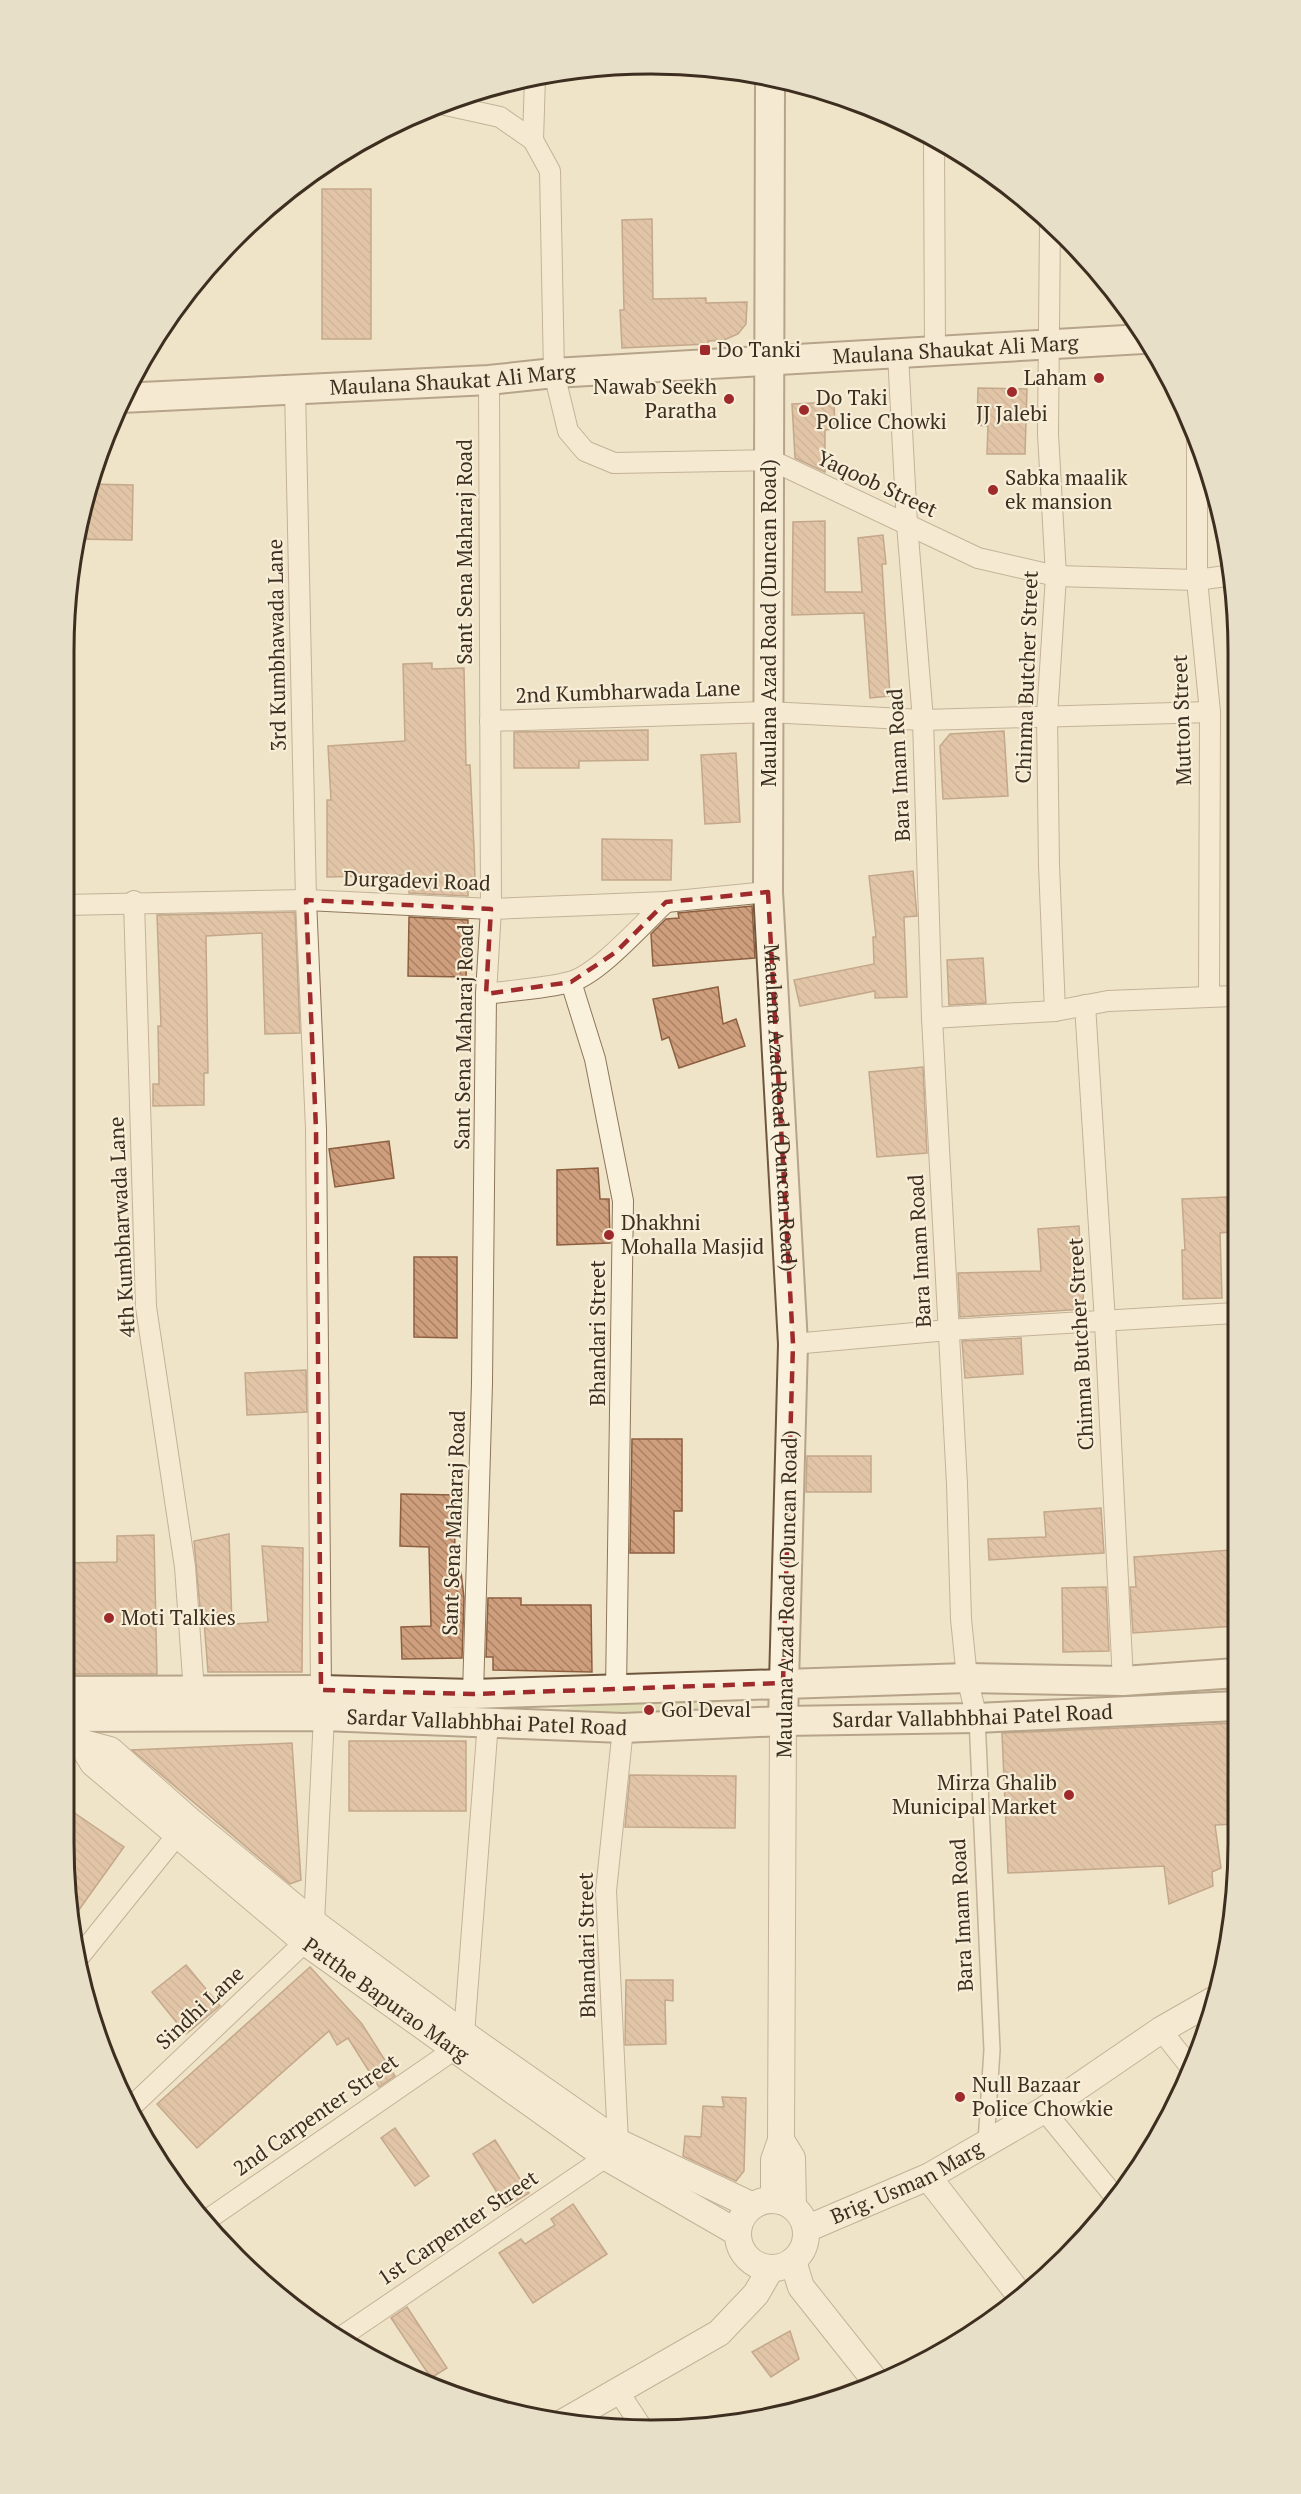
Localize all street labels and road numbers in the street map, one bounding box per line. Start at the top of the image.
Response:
street label: Maulana Shaukat Ali Marg [832,328,1080,370]
street label: Maulana Shaukat Ali Marg [329,357,577,401]
street label: Sant Sena Maharaj Road [450,439,478,665]
street label: Yaqoob Street [813,443,942,523]
street label: Maulana Azad Road (Duncan Road) [754,459,782,787]
street label: 3rd Kumbhawada Lane [260,539,292,752]
street label: Chinma Butcher Street [1008,570,1044,784]
street label: Mutton Street [1165,654,1197,786]
street label: 2nd Kumbharwada Lane [515,673,741,709]
street label: Bara Imam Road [880,687,916,842]
street label: Durgadevi Road [343,863,492,897]
street label: Sant Sena Maharaj Road [447,924,479,1150]
street label: Maulana Azad Road (Duncan Road) [758,943,804,1272]
street label: 4th Kumbharwada Lane [101,1116,141,1338]
street label: Bara Imam Road [901,1173,937,1328]
street label: Chimna Butcher Street [1060,1237,1100,1451]
street label: Bhandari Street [583,1260,611,1406]
street label: Sant Sena Maharaj Road [435,1409,471,1636]
street label: Maulana Azad Road (Duncan Road) [769,1430,803,1758]
street label: Sardar Vallabhbhai Patel Road [832,1697,1114,1733]
street label: Sardar Vallabhbhai Patel Road [346,1702,628,1741]
street label: Bara Imam Road [943,1837,979,1992]
street label: Bhandari Street [571,1872,601,2018]
street label: Patthe Bapurao Marg [298,1930,476,2068]
street label: Sindhi Lane [149,1959,249,2055]
street label: 2nd Carpenter Street [227,2047,404,2182]
street label: Brig. Usman Marg [826,2133,988,2230]
street label: 1st Carpenter Street [372,2163,543,2291]

